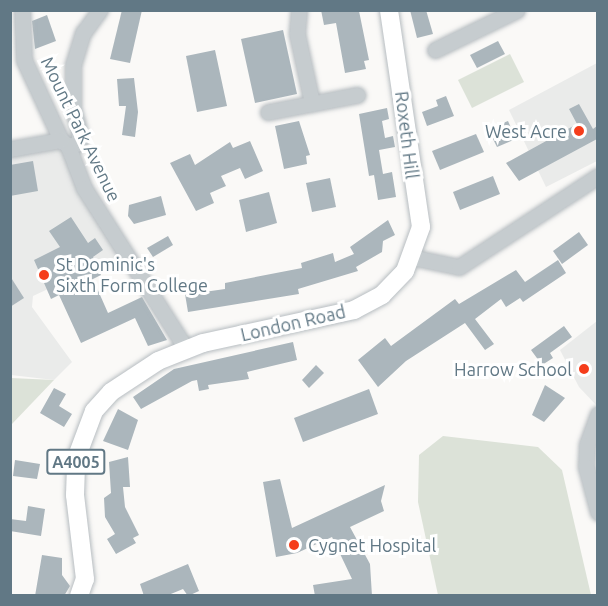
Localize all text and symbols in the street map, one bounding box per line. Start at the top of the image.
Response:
street label: Mount Park Avenue [37,53,125,205]
street label: Roxeth Hill [391,90,423,180]
place label: West Acre [485,120,567,142]
marker: West Acre [572,124,586,138]
place label: St Dominic's Sixth Form College [56,254,208,296]
marker: St Dominic's Sixth Form College [37,268,51,282]
street label: London Road [238,300,348,346]
place label: Harrow School [454,358,572,380]
marker: Harrow School [577,362,591,376]
road number: A4005 [46,449,106,475]
place label: Cygnet Hospital [308,534,436,556]
marker: Cygnet Hospital [285,536,303,554]

